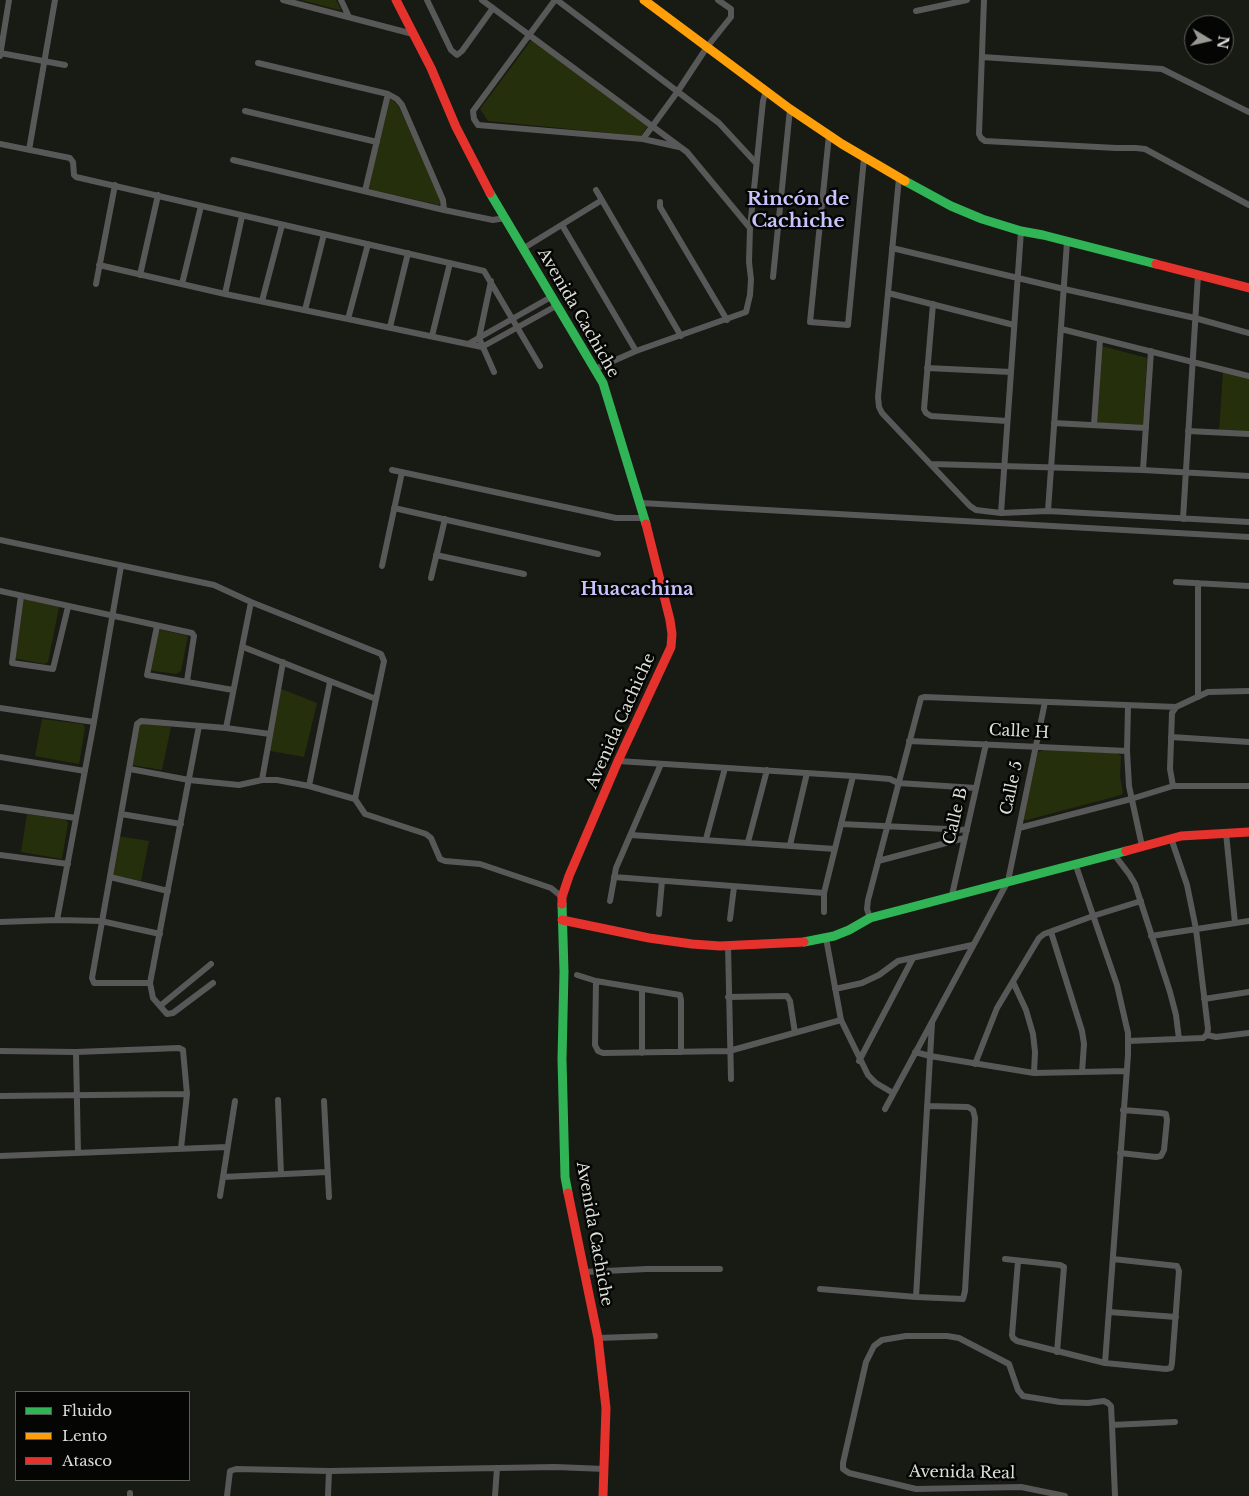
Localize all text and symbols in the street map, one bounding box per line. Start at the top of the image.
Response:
north arrow [1184,15,1234,65]
text: N [1213,34,1233,50]
district label: Rincón de Cachiche [747,189,849,233]
street label: Avenida Cachiche [533,245,623,381]
district label: Huacachina [580,579,694,601]
street label: Avenida Cachiche [582,650,660,792]
street label: Calle H [988,721,1050,743]
street label: Calle 5 [997,759,1027,817]
street label: Calle B [940,786,972,846]
street label: Avenida Cachiche [572,1160,616,1308]
legend [15,1391,190,1481]
text: Fluido [62,1401,112,1420]
text: Lento [62,1426,107,1445]
text: Atasco [62,1451,112,1470]
street label: Avenida Real [909,1462,1015,1484]

